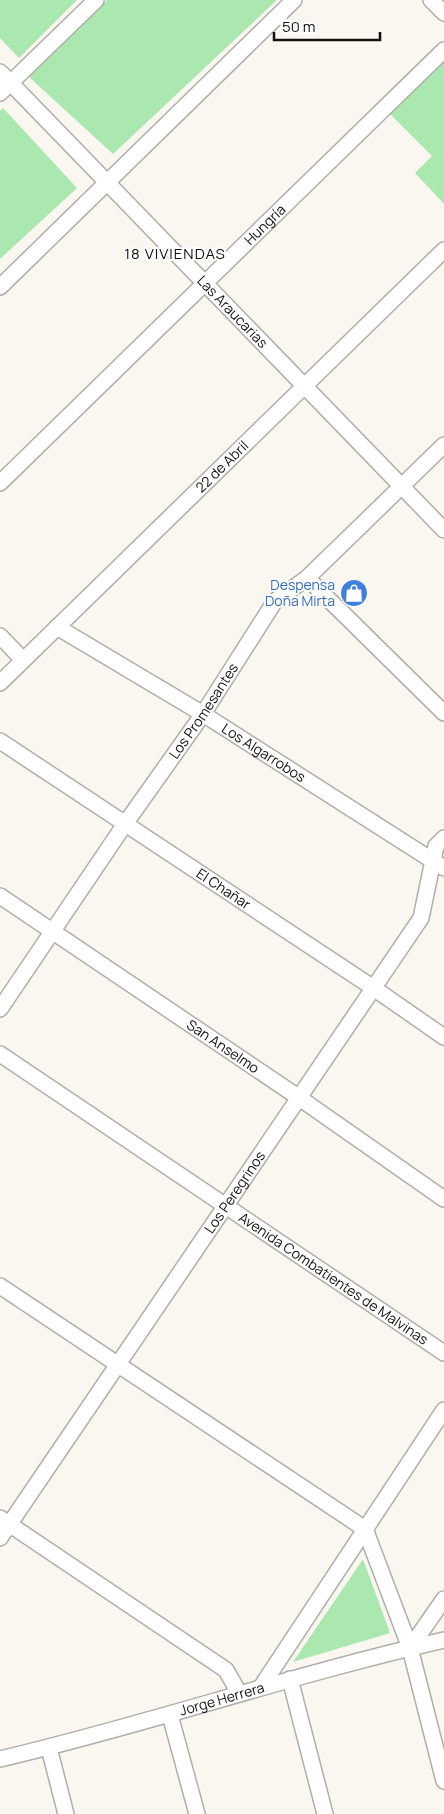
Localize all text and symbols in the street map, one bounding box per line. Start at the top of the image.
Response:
scale bar [274,10,380,42]
text: 50 m [282,16,316,37]
street label: Hungría [240,200,289,249]
district label: 18 VIVIENDAS [124,243,226,264]
street label: Las Araucarias [193,271,272,352]
street label: 22 de Abril [191,436,252,496]
place label: Despensa Doña Mirta [265,575,335,610]
shop icon: Despensa Doña Mirta [339,578,369,608]
street label: Los Promesantes [164,659,242,762]
street label: Los Algarrobos [218,719,310,786]
street label: El Chañar [193,864,255,913]
street label: San Anselmo [183,1015,263,1077]
street label: Los Peregrinos [200,1147,269,1237]
street label: Avenida Combatientes de Malvinas [235,1207,432,1349]
street label: Jorge Herrera [177,1677,266,1720]

